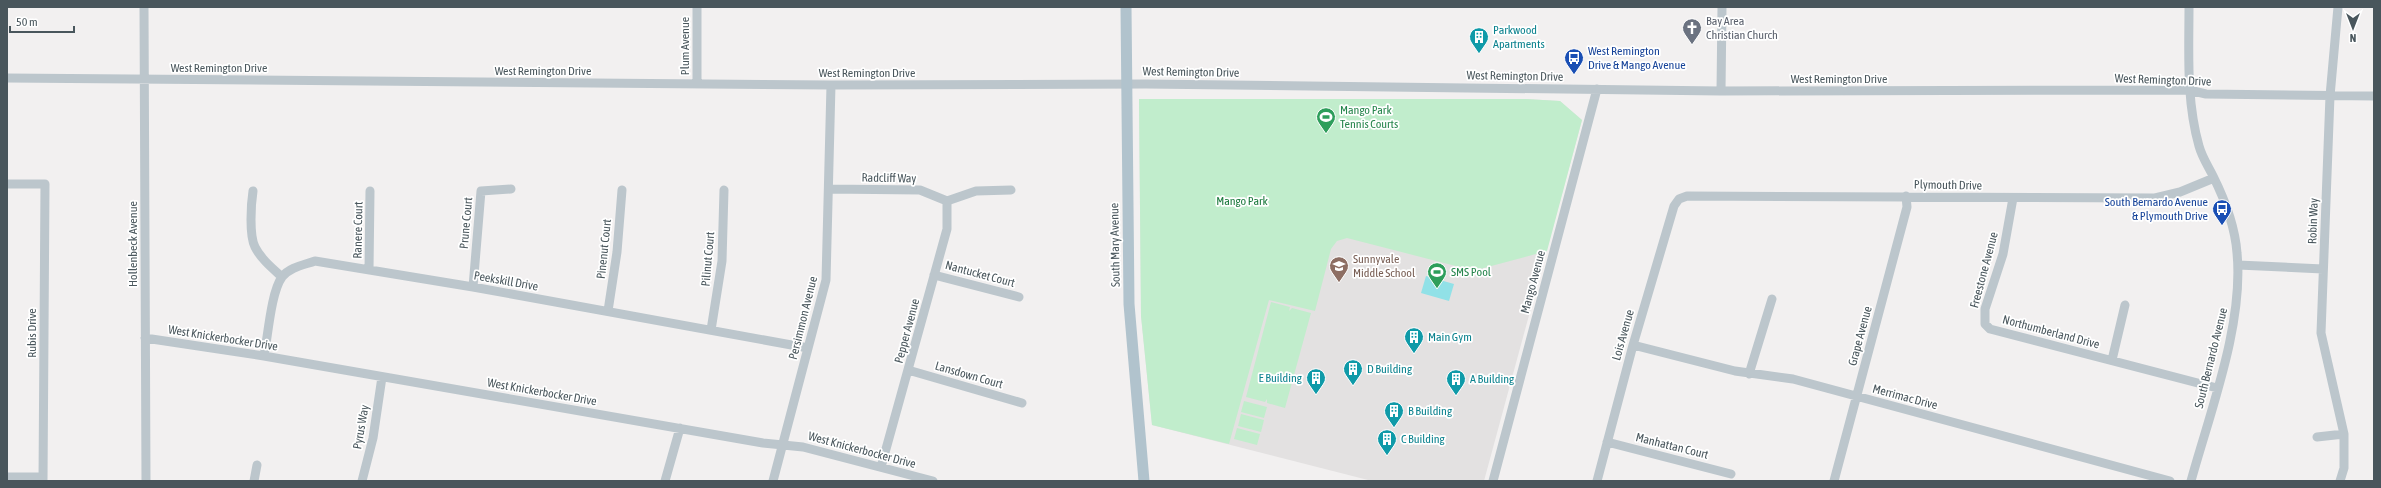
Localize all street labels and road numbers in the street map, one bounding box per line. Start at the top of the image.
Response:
street label: Plum Avenue [678,17,692,75]
street label: West Remington Drive [171,61,267,75]
street label: West Remington Drive [495,64,591,78]
street label: West Remington Drive [1143,64,1239,80]
street label: West Remington Drive [819,66,915,80]
street label: West Remington Drive [1467,68,1563,84]
street label: West Remington Drive [2114,71,2212,89]
street label: West Remington Drive [1791,72,1887,86]
street label: Radcliff Way [862,171,916,185]
street label: Plymouth Drive [1914,177,1982,193]
street label: Prune Court [457,196,475,249]
street label: Robin Way [2305,198,2321,244]
street label: Hollenbeck Avenue [126,201,140,287]
street label: Ranere Court [351,201,366,259]
street label: South Mary Avenue [1107,203,1123,287]
street label: Pinenut Court [594,218,614,280]
street label: Freestone Avenue [1967,230,2001,310]
street label: Pilinut Court [699,231,717,287]
street label: Mango Avenue [1518,249,1548,315]
street label: Nantucket Court [944,258,1017,290]
street label: Peekskill Drive [473,268,539,294]
street label: Persimmon Avenue [786,275,820,361]
street label: Pepper Avenue [892,297,922,365]
street label: Grape Avenue [1845,305,1875,367]
street label: South Bernardo Avenue [2192,306,2230,410]
street label: Rubis Drive [25,308,39,358]
street label: Lois Avenue [1609,308,1637,362]
street label: Northumberland Drive [2001,312,2101,352]
street label: West Knickerbocker Drive [167,322,279,354]
street label: Lansdown Court [934,359,1005,392]
street label: West Knickerbocker Drive [486,375,598,409]
street label: Merrimac Drive [1871,382,1939,412]
street label: Pyrus Way [350,404,372,450]
street label: West Knickerbocker Drive [807,429,917,471]
street label: Manhattan Court [1634,430,1710,462]

